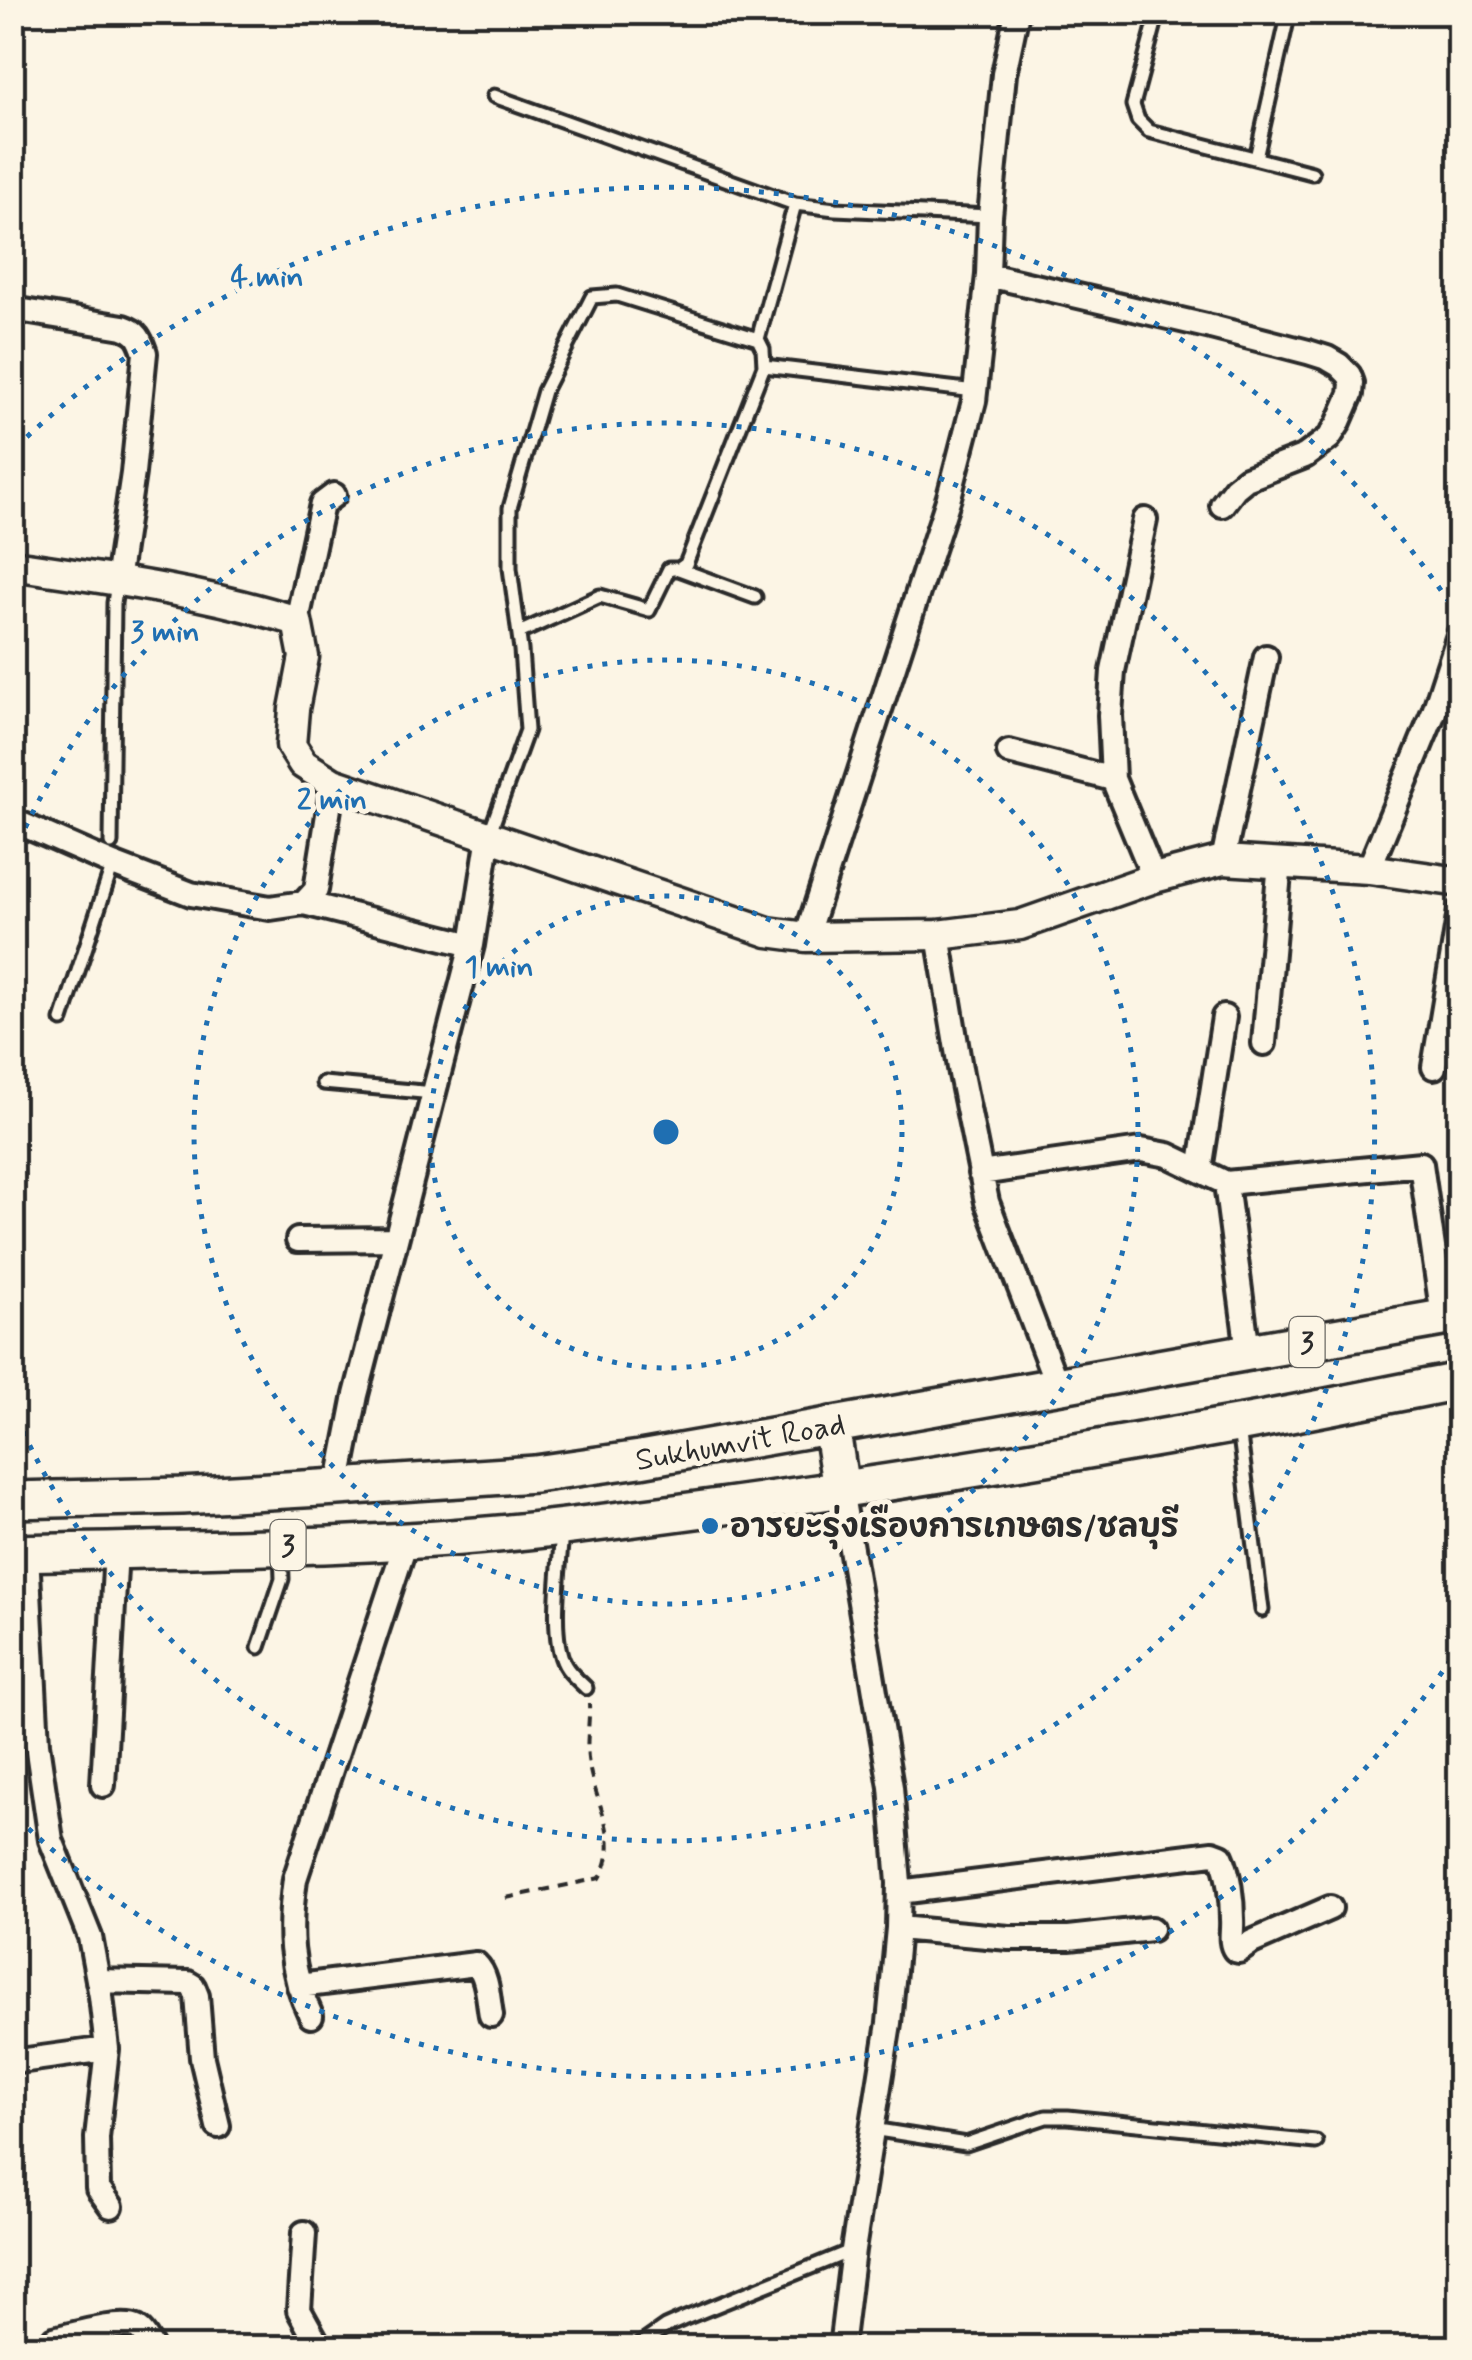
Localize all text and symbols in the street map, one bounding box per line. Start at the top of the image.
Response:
text: 4 min [230,258,304,297]
text: 3 min [130,613,200,652]
text: 2 min [297,781,367,820]
text: 1 min [464,948,534,987]
centre of rings [648,1114,684,1150]
road number: 3 [1290,1317,1324,1367]
street label: Sukhumvit Road [632,1404,848,1482]
place label: อารยะรุ่งเรืองการเกษตร/ชลบุรี [730,1504,1179,1550]
marker: อารยะรุ่งเรืองการเกษตร/ชลบุรี [699,1515,721,1537]
road number: 3 [270,1520,306,1570]

